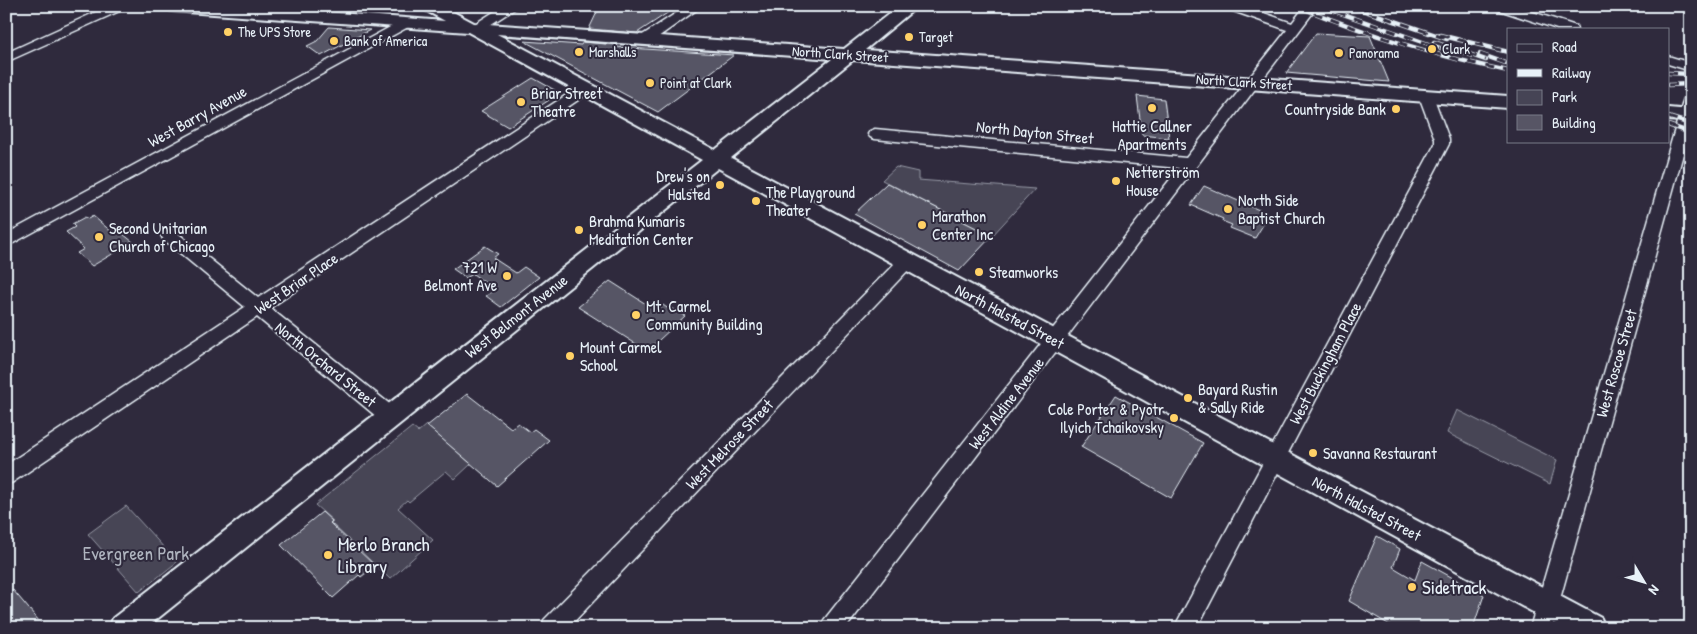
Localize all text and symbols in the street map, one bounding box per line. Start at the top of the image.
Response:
place label: The UPS Store [238,22,312,41]
marker: The UPS Store [222,26,234,38]
place label: Target [919,27,953,47]
legend [1507,28,1670,142]
place label: Bank of America [344,31,428,50]
marker: Target [903,31,915,43]
marker: Bank of America [328,35,340,47]
text: Road [1552,36,1577,57]
place label: Clark [1442,39,1470,58]
street label: North Clark Street [791,41,889,66]
place label: Marshalls [589,42,636,61]
place label: Panorama [1349,43,1400,62]
marker: Clark [1426,43,1438,55]
marker: Marshalls [573,46,585,58]
marker: Panorama [1333,47,1345,59]
text: Railway [1552,62,1591,83]
street label: North Clark Street [1195,69,1293,94]
place label: Point at Clark [660,73,732,92]
marker: Point at Clark [644,77,656,89]
street label: West Barry Avenue [144,80,251,152]
place label: Briar Street Theatre [531,82,603,122]
text: Park [1552,86,1577,107]
marker: Briar Street Theatre [515,96,527,108]
place label: Countryside Bank [1284,98,1386,120]
marker: Hattie Callner Apartments [1146,102,1158,114]
marker: Countryside Bank [1390,103,1402,115]
text: Building [1552,112,1596,133]
street label: North Dayton Street [975,115,1095,149]
place label: Hattie Callner Apartments [1112,115,1192,155]
place label: Netterström House [1126,161,1200,201]
place label: Drew's on Halsted [656,165,710,205]
marker: Netterström House [1110,175,1122,187]
marker: Drew's on Halsted [714,179,726,191]
place label: The Playground Theater [766,181,855,221]
place label: North Side Baptist Church [1238,189,1325,229]
marker: The Playground Theater [750,195,762,207]
marker: North Side Baptist Church [1222,203,1234,215]
place label: Marathon Center Inc [932,205,994,245]
place label: Brahma Kumaris Meditation Center [589,210,693,250]
place label: Second Unitarian Church of Chicago [109,217,215,257]
marker: Marathon Center Inc [916,219,928,231]
marker: Brahma Kumaris Meditation Center [573,224,585,236]
marker: Second Unitarian Church of Chicago [93,231,105,243]
street label: West Briar Place [250,247,343,319]
place label: 721 W Belmont Ave [424,256,498,296]
place label: Steamworks [989,261,1058,283]
marker: Steamworks [973,266,985,278]
street label: West Belmont Avenue [460,269,572,363]
marker: 721 W Belmont Ave [501,270,513,282]
street label: North Halsted Street [952,278,1069,354]
place label: Mt. Carmel Community Building [646,295,763,335]
street label: West Buckingham Place [1284,298,1367,428]
street label: West Roscoe Street [1590,306,1642,420]
marker: Mt. Carmel Community Building [630,309,642,321]
street label: North Orchard Street [271,316,382,412]
place label: Mount Carmel School [580,336,662,376]
marker: Mount Carmel School [564,350,576,362]
street label: West Aldine Avenue [963,352,1049,454]
place label: Bayard Rustin & Sally Ride [1198,378,1278,418]
marker: Bayard Rustin & Sally Ride [1182,392,1194,404]
street label: West Melrose Street [680,394,778,494]
place label: Cole Porter & Pyotr Ilyich Tchaikovsky [1048,398,1164,438]
marker: Cole Porter & Pyotr Ilyich Tchaikovsky [1168,412,1180,424]
place label: Savanna Restaurant [1323,442,1437,464]
marker: Savanna Restaurant [1307,447,1319,459]
street label: North Halsted Street [1309,470,1426,546]
place label: Merlo Branch Library [338,531,430,579]
park label: Evergreen Park [83,540,189,566]
marker: Merlo Branch Library [322,549,334,561]
north arrow [1620,556,1670,606]
place label: Sidetrack [1422,574,1487,600]
marker: Sidetrack [1406,581,1418,593]
text: N [1645,582,1664,600]

